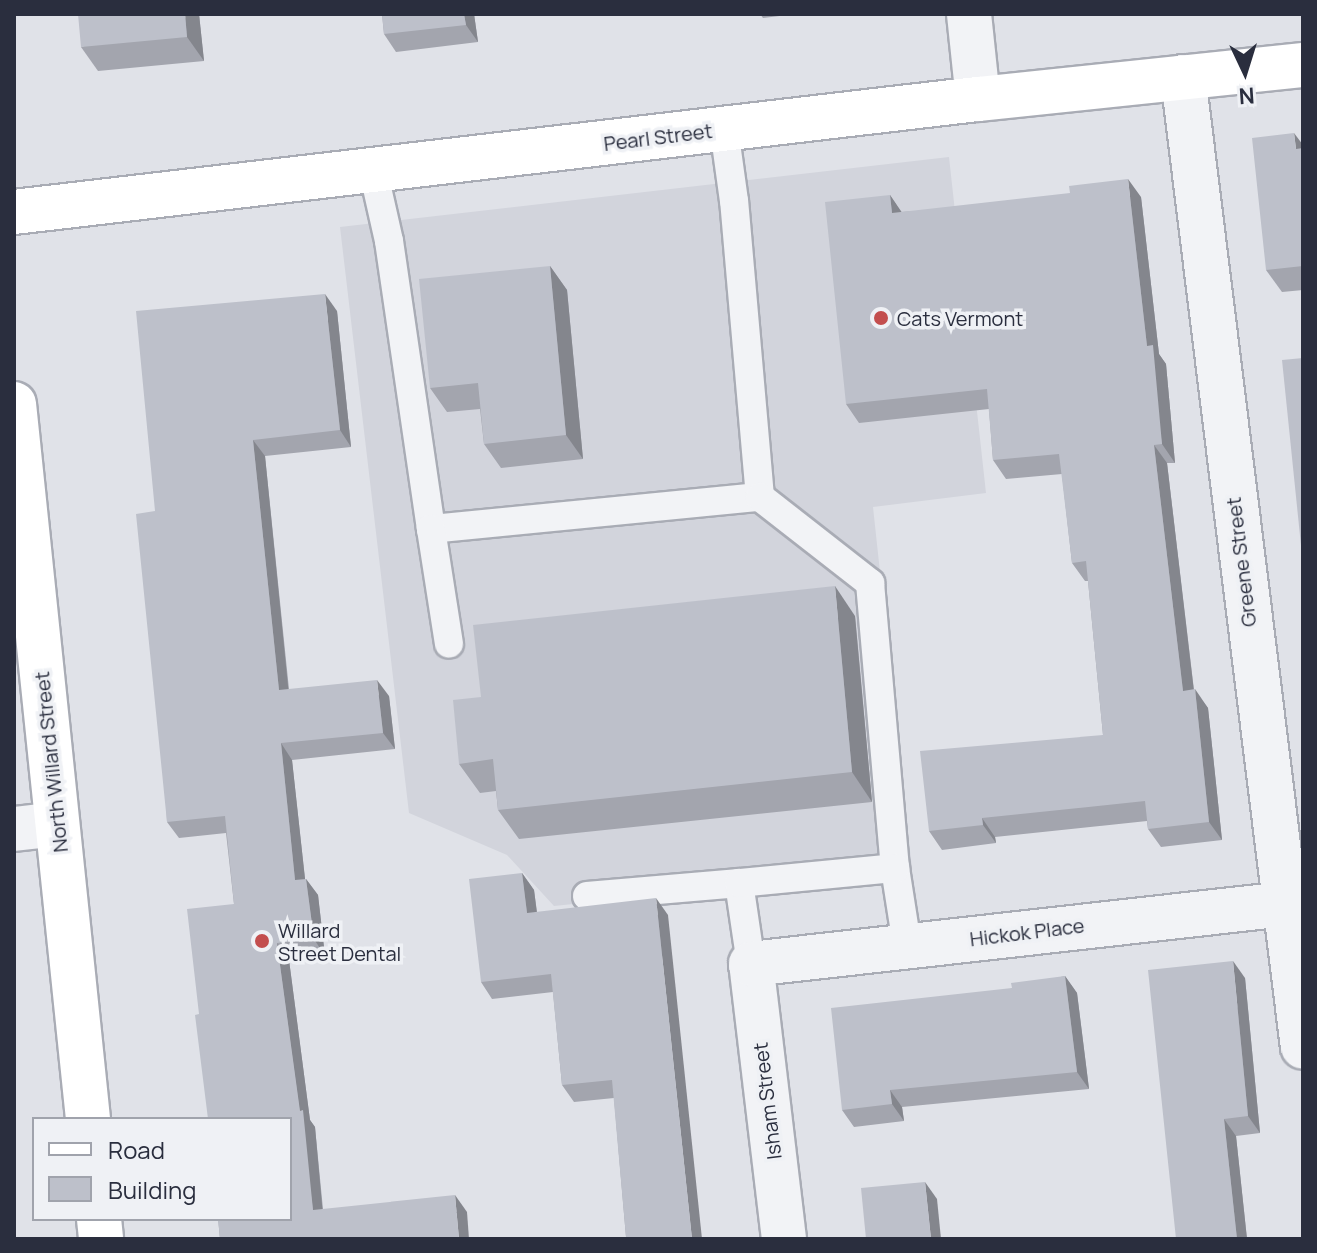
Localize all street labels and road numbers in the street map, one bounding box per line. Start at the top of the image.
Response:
street label: Pearl Street [602,118,714,156]
street label: Greene Street [1221,496,1261,628]
street label: North Willard Street [30,670,72,854]
street label: Hickok Place [968,913,1086,951]
street label: Isham Street [748,1041,786,1161]

